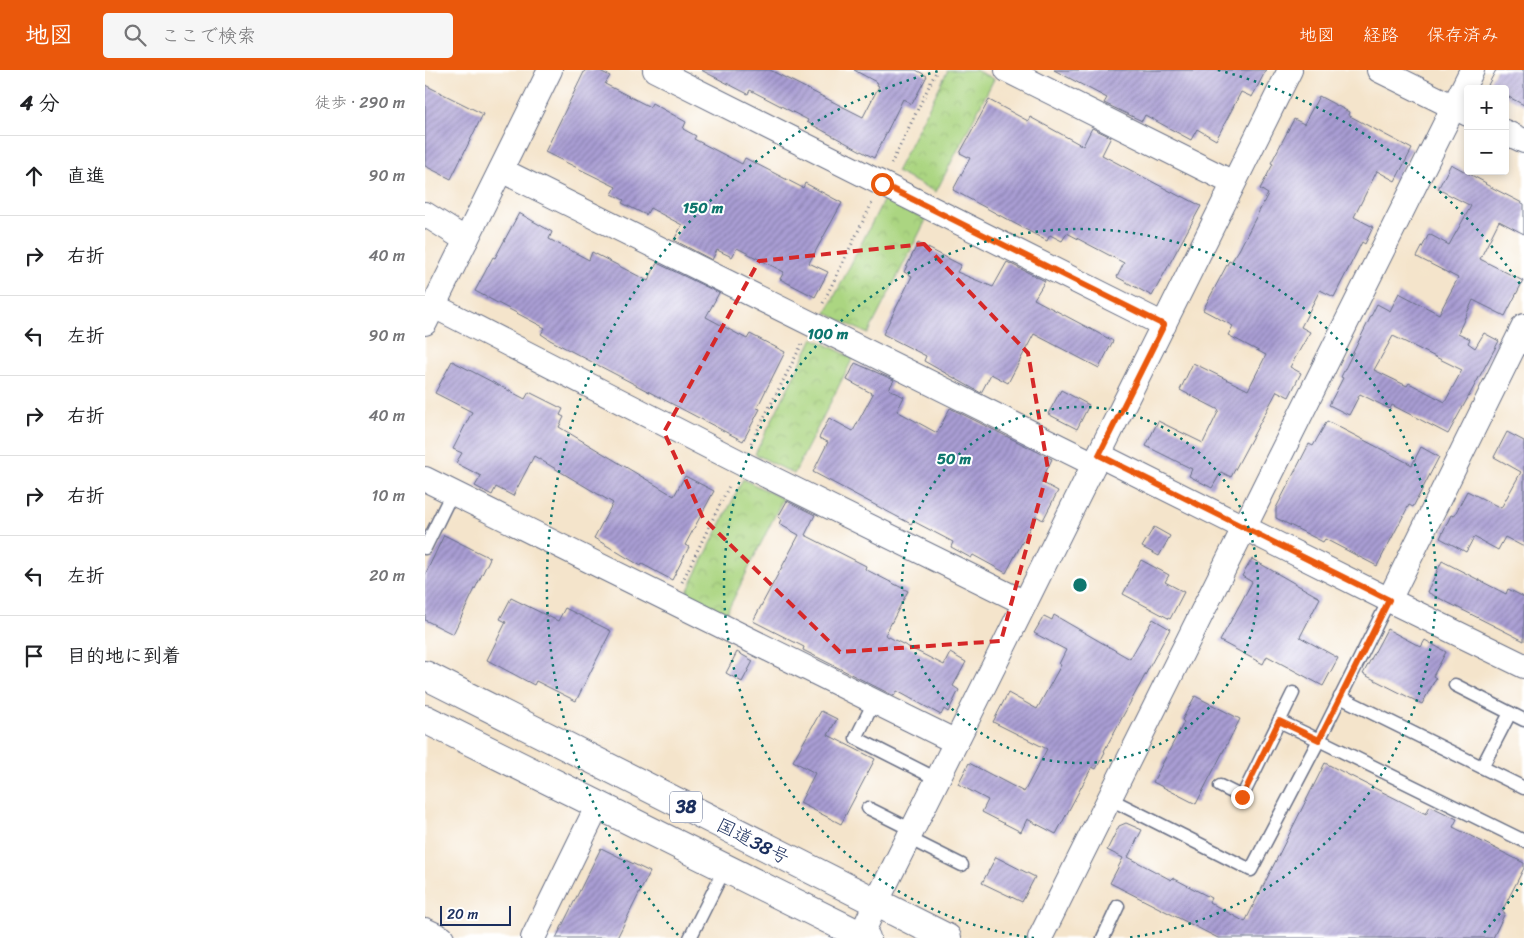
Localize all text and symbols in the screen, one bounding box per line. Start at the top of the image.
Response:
search box [103,13,453,58]
text: 地図 [25,14,73,56]
text: ここで検索 [161,19,256,52]
text: 地図 [1299,19,1335,51]
text: 経路 [1363,19,1399,51]
text: 保存済み [1427,19,1499,51]
icon: search [121,21,149,49]
text: 4 分 [20,84,60,122]
map controls [1464,85,1509,175]
button: + [1464,85,1509,130]
text: 徒歩 · 290 m [315,88,405,117]
button: − [1464,130,1509,175]
text: 直進 [67,159,105,192]
text: 90 m [369,161,405,190]
icon: ahead [20,162,48,190]
route start [871,173,894,196]
text: 150 m [683,195,724,221]
text: 右折 [67,239,105,272]
text: 40 m [368,241,405,270]
icon: right [20,242,48,270]
text: 左折 [67,319,105,352]
text: 90 m [369,321,405,350]
text: 100 m [808,321,849,347]
icon: left [20,322,48,350]
text: 右折 [67,399,105,432]
text: 40 m [368,401,405,430]
icon: right [20,402,48,430]
text: 50 m [937,446,972,472]
text: 右折 [67,479,105,512]
text: 10 m [372,481,405,510]
icon: right [20,482,48,510]
text: 左折 [67,559,105,592]
text: 20 m [369,561,405,590]
icon: left [20,562,48,590]
centre of rings [1071,576,1089,594]
text: 目的地に到着 [67,639,181,672]
icon: arrive [20,642,48,670]
route end [1231,786,1254,809]
road number: 38 [670,792,702,822]
street label: 国道38号 [710,808,796,874]
text: 20 m [447,902,478,927]
scale bar [440,903,511,926]

